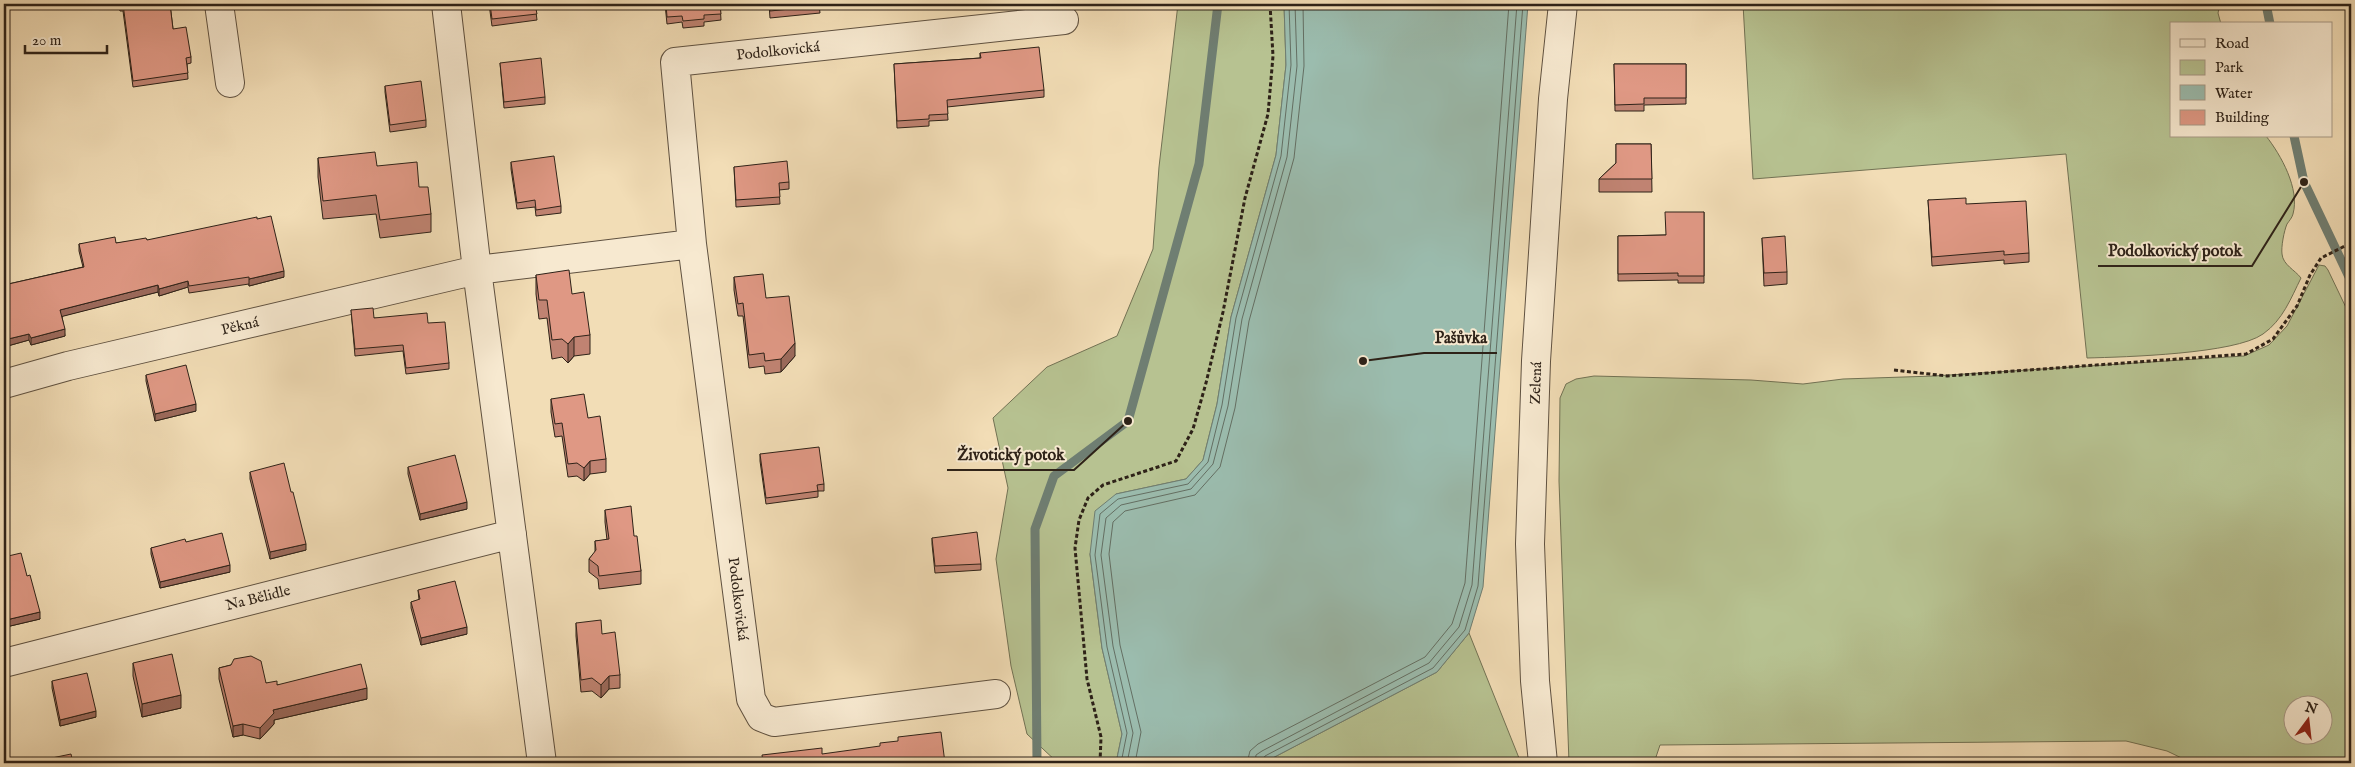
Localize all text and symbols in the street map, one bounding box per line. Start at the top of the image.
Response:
scale bar [25,22,108,54]
legend [2170,22,2332,138]
text: 20 m [32,31,62,50]
text: Road [2215,34,2250,53]
street label: Podolkovická [735,37,821,65]
text: Park [2215,58,2245,77]
text: Water [2215,84,2253,103]
text: Building [2215,108,2270,127]
callout: Podolkovický potok [2098,235,2252,266]
text: Podolkovický potok [2108,242,2242,262]
street label: Pěkná [219,312,261,340]
callout: Pašůvka [1424,322,1497,353]
text: Pašůvka [1435,329,1488,349]
street label: Zelená [1526,361,1546,405]
callout: Životický potok [947,439,1074,470]
text: Životický potok [957,444,1065,466]
street label: Podolkovická [723,556,753,642]
street label: Na Bělidle [224,581,292,615]
north arrow [2282,694,2332,744]
text: N [2302,698,2319,719]

